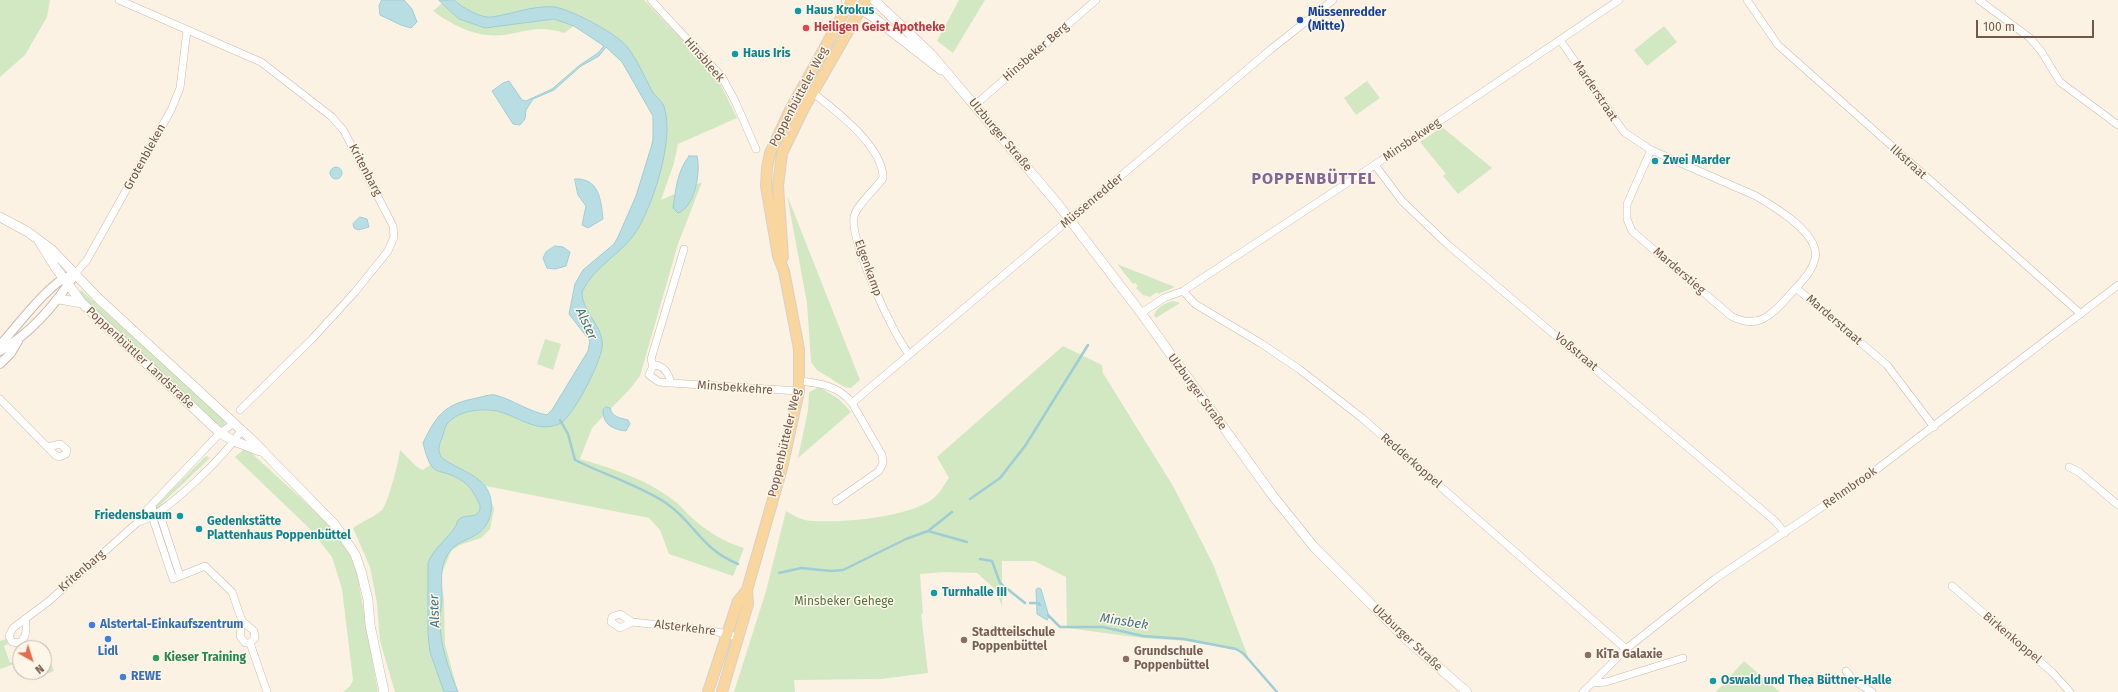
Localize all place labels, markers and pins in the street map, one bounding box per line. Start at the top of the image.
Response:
place label: Haus Krokus [806,4,874,18]
marker: Haus Krokus [793,6,803,16]
place label: Müssenredder (Mitte) [1308,6,1386,34]
marker: Müssenredder (Mitte) [1295,15,1305,25]
place label: Heiligen Geist Apotheke [814,21,945,35]
marker: Heiligen Geist Apotheke [801,23,811,33]
place label: Haus Iris [743,47,791,61]
marker: Haus Iris [730,49,740,59]
place label: Zwei Marder [1663,154,1730,168]
marker: Zwei Marder [1650,156,1660,166]
place label: Friedensbaum [95,509,172,523]
marker: Friedensbaum [175,511,185,521]
place label: Gedenkstätte Plattenhaus Poppenbüttel [207,515,351,543]
marker: Gedenkstätte Plattenhaus Poppenbüttel [194,524,204,534]
place label: Turnhalle III [942,586,1007,600]
marker: Turnhalle III [929,588,939,598]
place label: Alstertal-Einkaufszentrum [100,618,243,632]
marker: Alstertal-Einkaufszentrum [87,620,97,630]
place label: Stadtteilschule Poppenbüttel [972,626,1055,654]
marker: Lidl [103,634,113,644]
marker: Stadtteilschule Poppenbüttel [959,635,969,645]
place label: Lidl [98,645,118,659]
place label: Grundschule Poppenbüttel [1134,645,1209,673]
place label: KiTa Galaxie [1596,648,1663,662]
marker: KiTa Galaxie [1583,650,1593,660]
place label: Kieser Training [164,651,246,665]
marker: Kieser Training [151,653,161,663]
marker: Grundschule Poppenbüttel [1121,654,1131,664]
place label: REWE [131,670,161,684]
marker: REWE [118,672,128,682]
place label: Oswald und Thea Büttner-Halle [1721,674,1892,688]
marker: Oswald und Thea Büttner-Halle [1708,676,1718,686]

